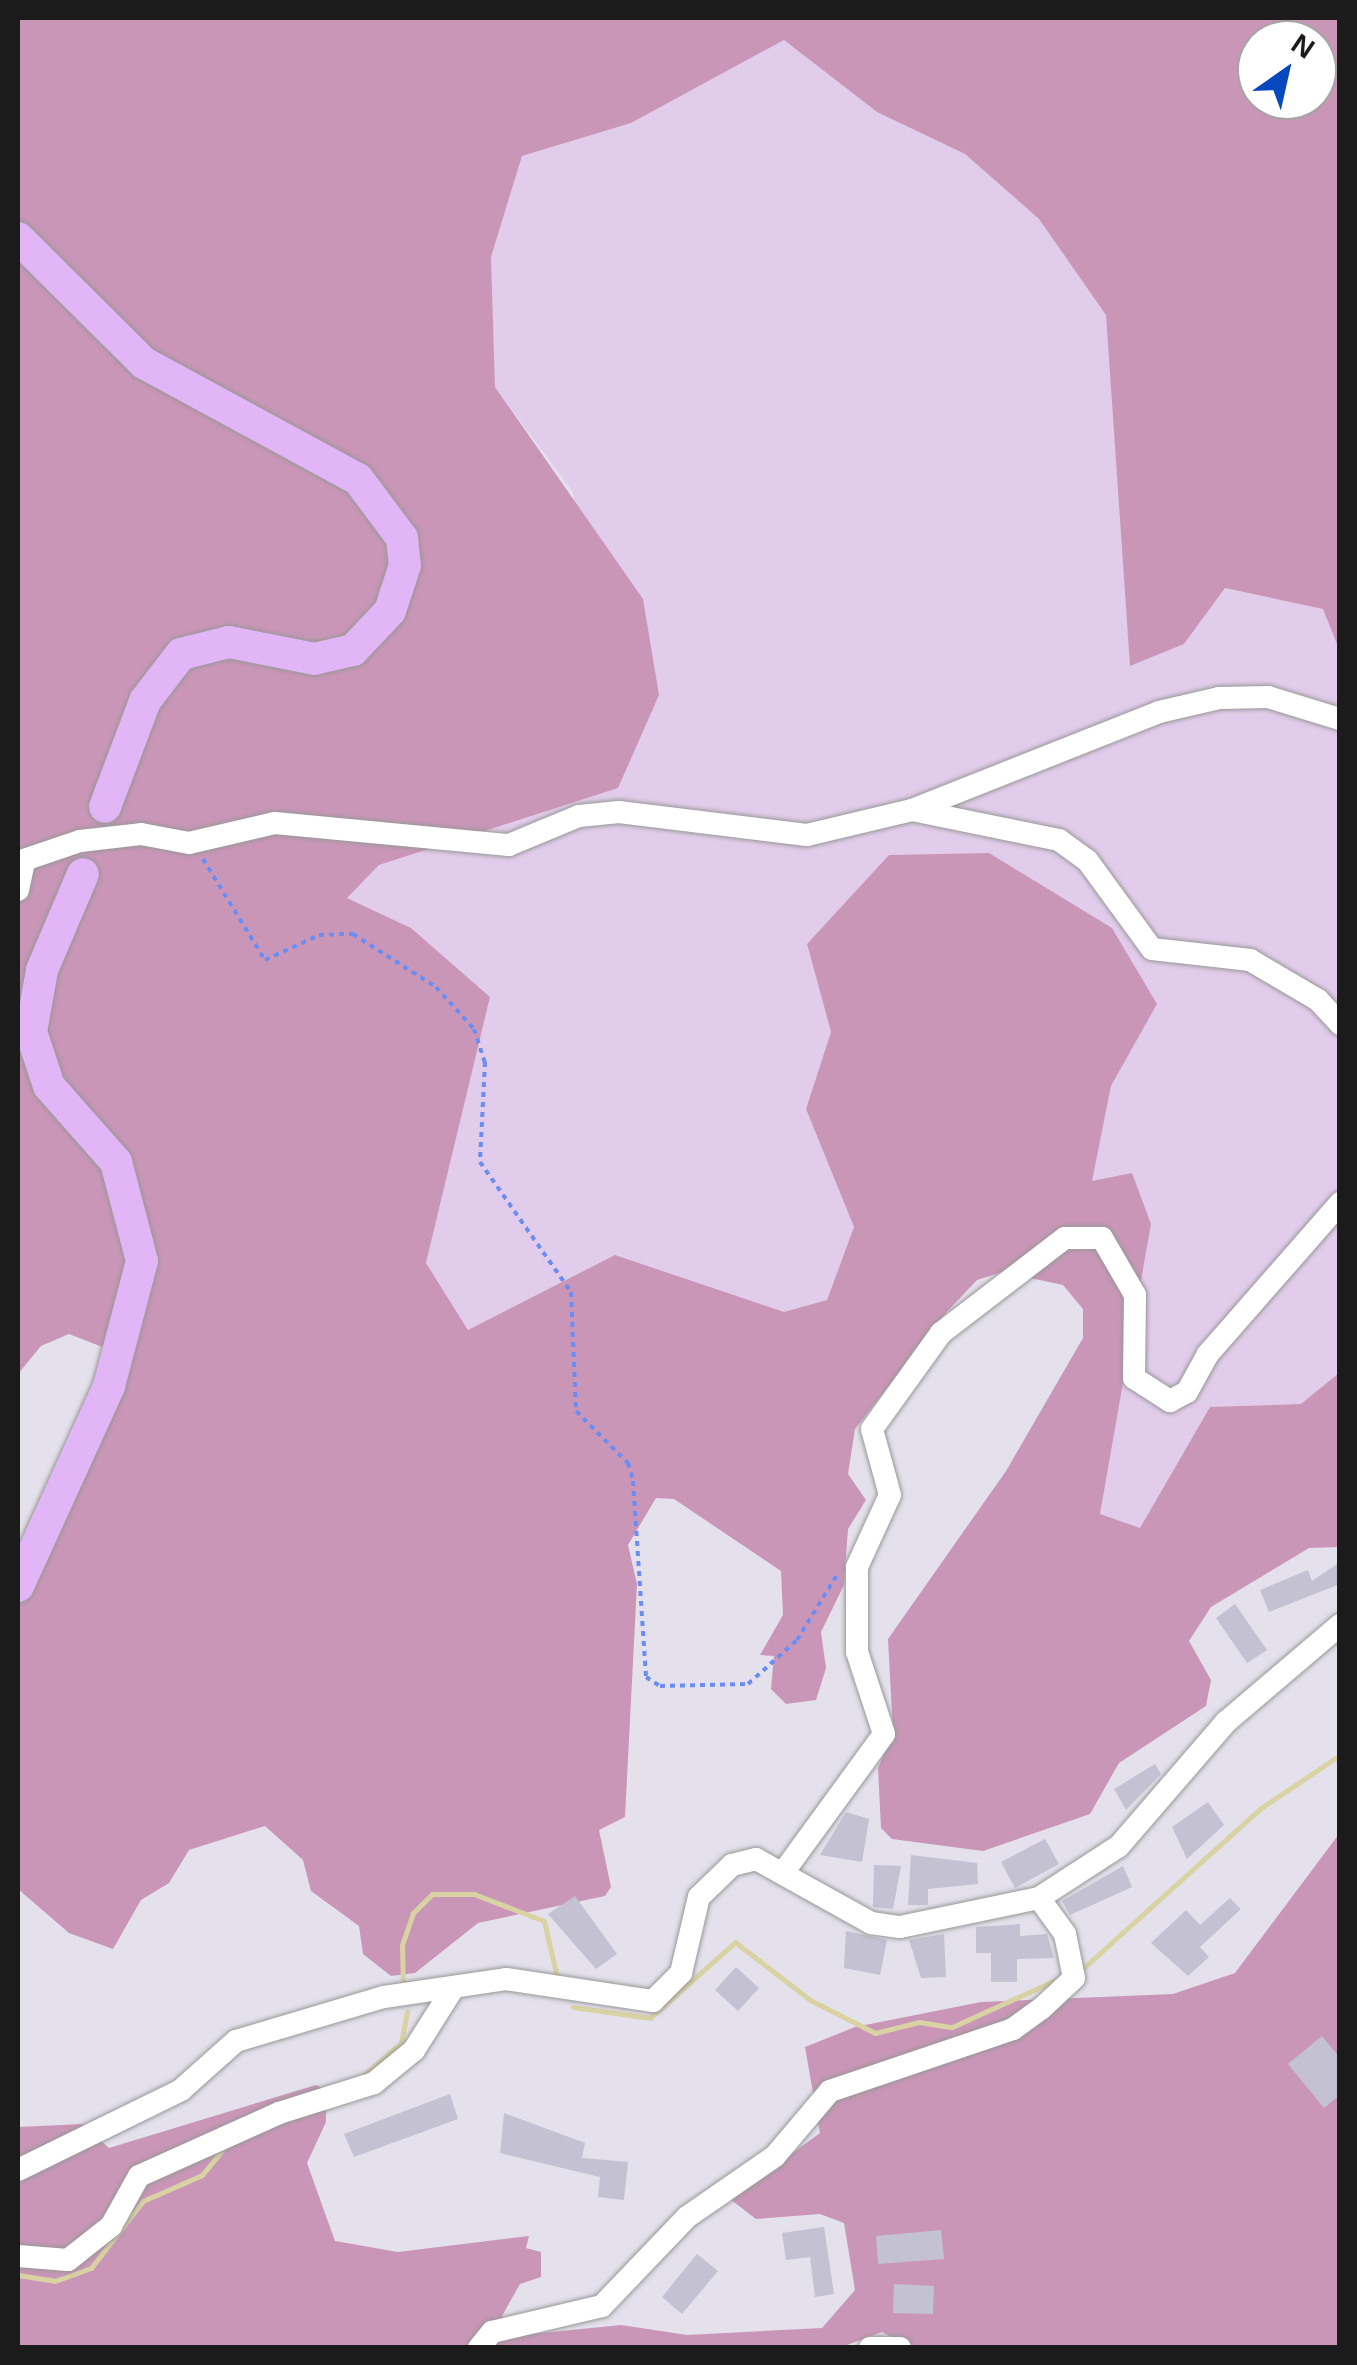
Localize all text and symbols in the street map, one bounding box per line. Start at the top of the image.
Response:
north arrow [1237,20,1337,120]
text: N [1286,28,1320,65]

